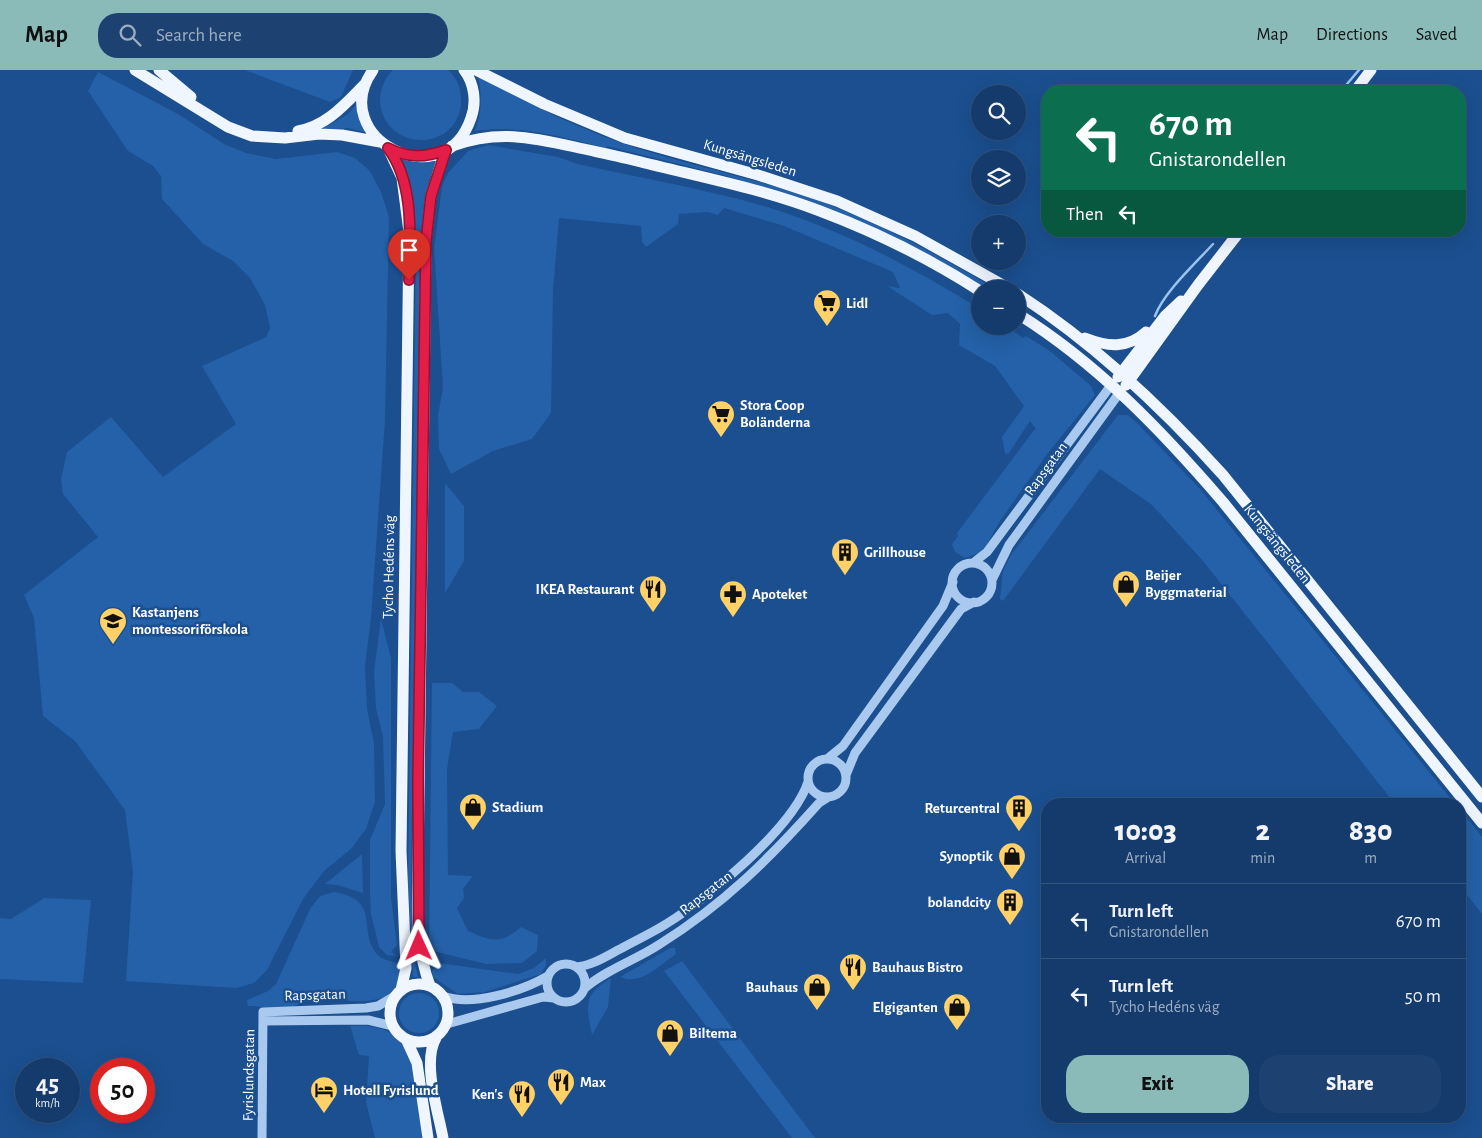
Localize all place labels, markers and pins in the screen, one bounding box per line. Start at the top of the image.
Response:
pin [388,229,430,280]
supermarket icon: Lidl [812,288,842,327]
place label: Lidl [846,296,868,311]
place label: Stora Coop Boländerna [740,398,810,430]
supermarket icon: Stora Coop Boländerna [706,399,736,438]
building icon: Grillhouse [830,537,860,576]
place label: Grillhouse [864,545,926,560]
place label: Beijer Byggmaterial [1145,568,1227,600]
shop icon: Beijer Byggmaterial [1111,569,1141,608]
restaurant icon: IKEA Restaurant [638,574,668,613]
pharmacy icon: Apoteket [718,579,748,618]
place label: IKEA Restaurant [535,582,634,597]
place label: Apoteket [752,587,807,602]
place label: Kastanjens montessoriförskola [132,605,248,637]
school or university icon: Kastanjens montessoriförskola [98,606,128,645]
shop icon: Stadium [458,792,488,831]
building icon: Returcentral [1004,793,1034,832]
place label: Stadium [492,800,543,815]
place label: Returcentral [924,801,1000,816]
shop icon: Synoptik [997,841,1027,880]
place label: Synoptik [940,849,994,864]
building icon: bolandcity [995,887,1025,926]
place label: bolandcity [927,895,991,910]
restaurant icon: Bauhaus Bistro [838,952,868,991]
place label: Bauhaus Bistro [872,960,963,975]
shop icon: Bauhaus [802,972,832,1011]
place label: Bauhaus [745,980,798,995]
shop icon: Elgiganten [942,992,972,1031]
place label: Elgiganten [873,1000,938,1015]
shop icon: Biltema [655,1018,685,1057]
place label: Biltema [689,1026,737,1041]
restaurant icon: Max [546,1067,576,1106]
hotel icon: Hotell Fyrislund [309,1075,339,1114]
place label: Max [580,1075,606,1090]
restaurant icon: Ken's [507,1079,537,1118]
place label: Hotell Fyrislund [343,1083,439,1098]
place label: Ken's [472,1087,503,1102]

